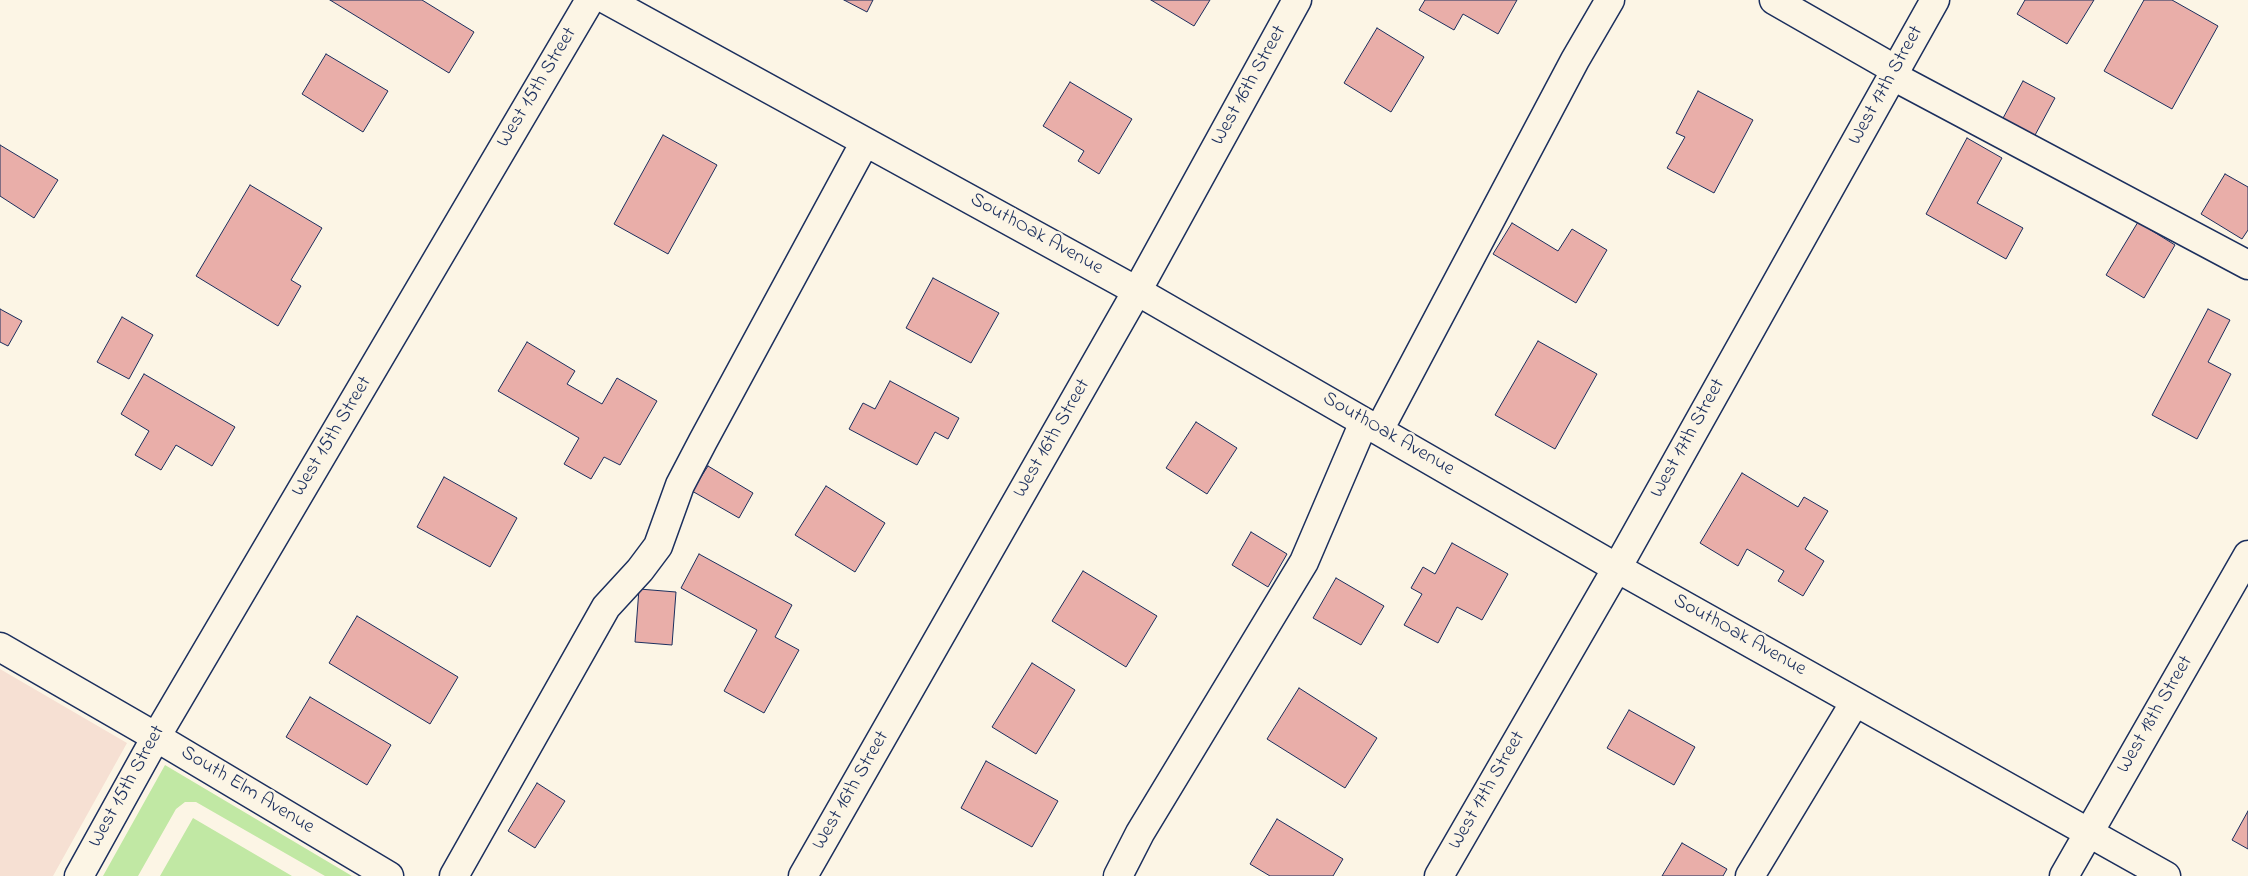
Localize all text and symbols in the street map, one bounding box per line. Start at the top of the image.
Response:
street label: West 16th Street [1207,22,1293,150]
street label: West 17th Street [1844,22,1930,150]
street label: West 15th Street [493,24,583,152]
street label: SouthOak Avenue [965,189,1107,281]
street label: West 15th Street [288,373,378,501]
street label: West 16th Street [1009,375,1097,503]
street label: West 17th Street [1646,375,1732,503]
street label: SouthOak Avenue [1318,388,1458,482]
street label: SouthOak Avenue [1668,590,1810,682]
street label: West 18th Street [2113,652,2199,778]
street label: West 15th Street [85,722,171,852]
street label: West 16th Street [808,727,896,855]
street label: West 17th Street [1444,728,1532,854]
street label: South Elm Avenue [176,742,318,840]

